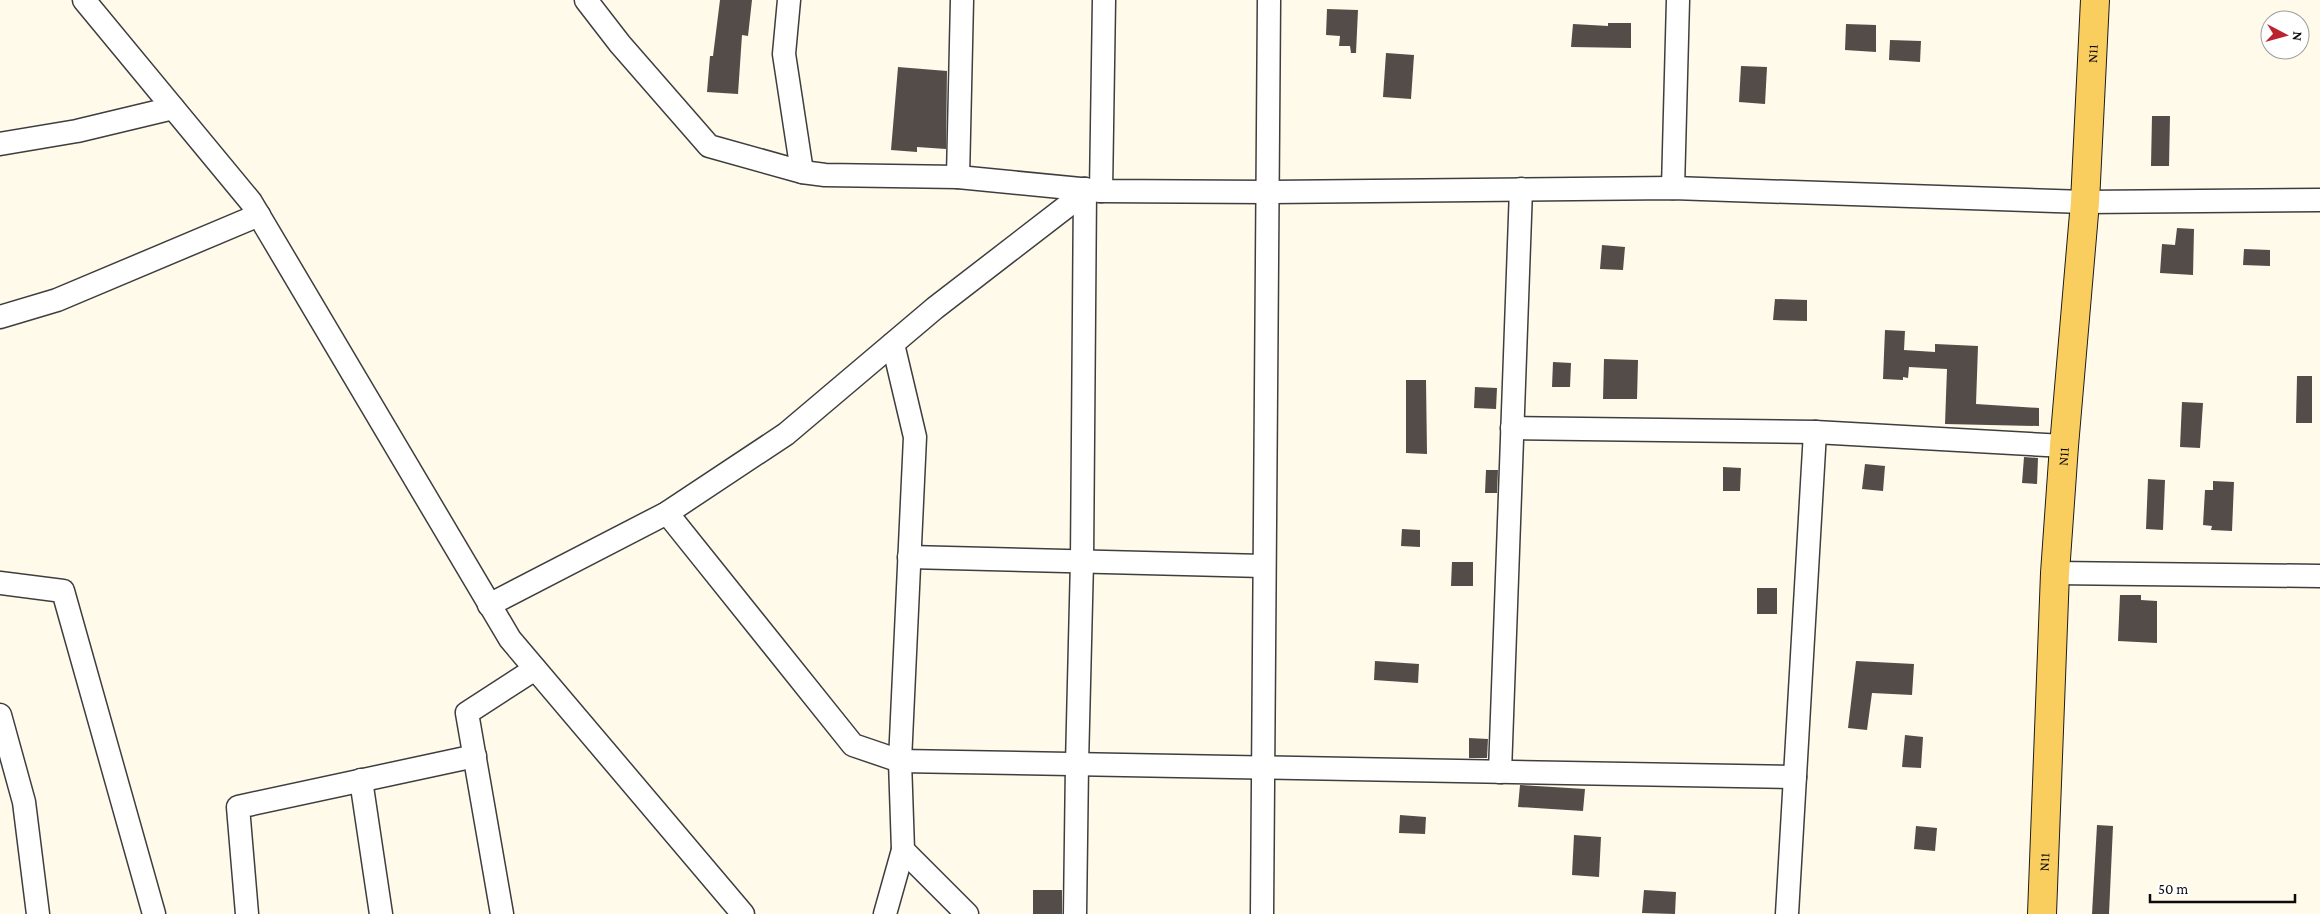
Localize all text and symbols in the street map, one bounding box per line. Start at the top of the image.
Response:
north arrow [2260,10,2310,60]
text: N [2289,31,2306,42]
street label: N11 [2084,44,2101,63]
street label: N11 [2055,446,2072,466]
street label: N11 [2036,852,2052,872]
scale bar [2150,872,2295,904]
text: 50 m [2158,881,2188,897]

